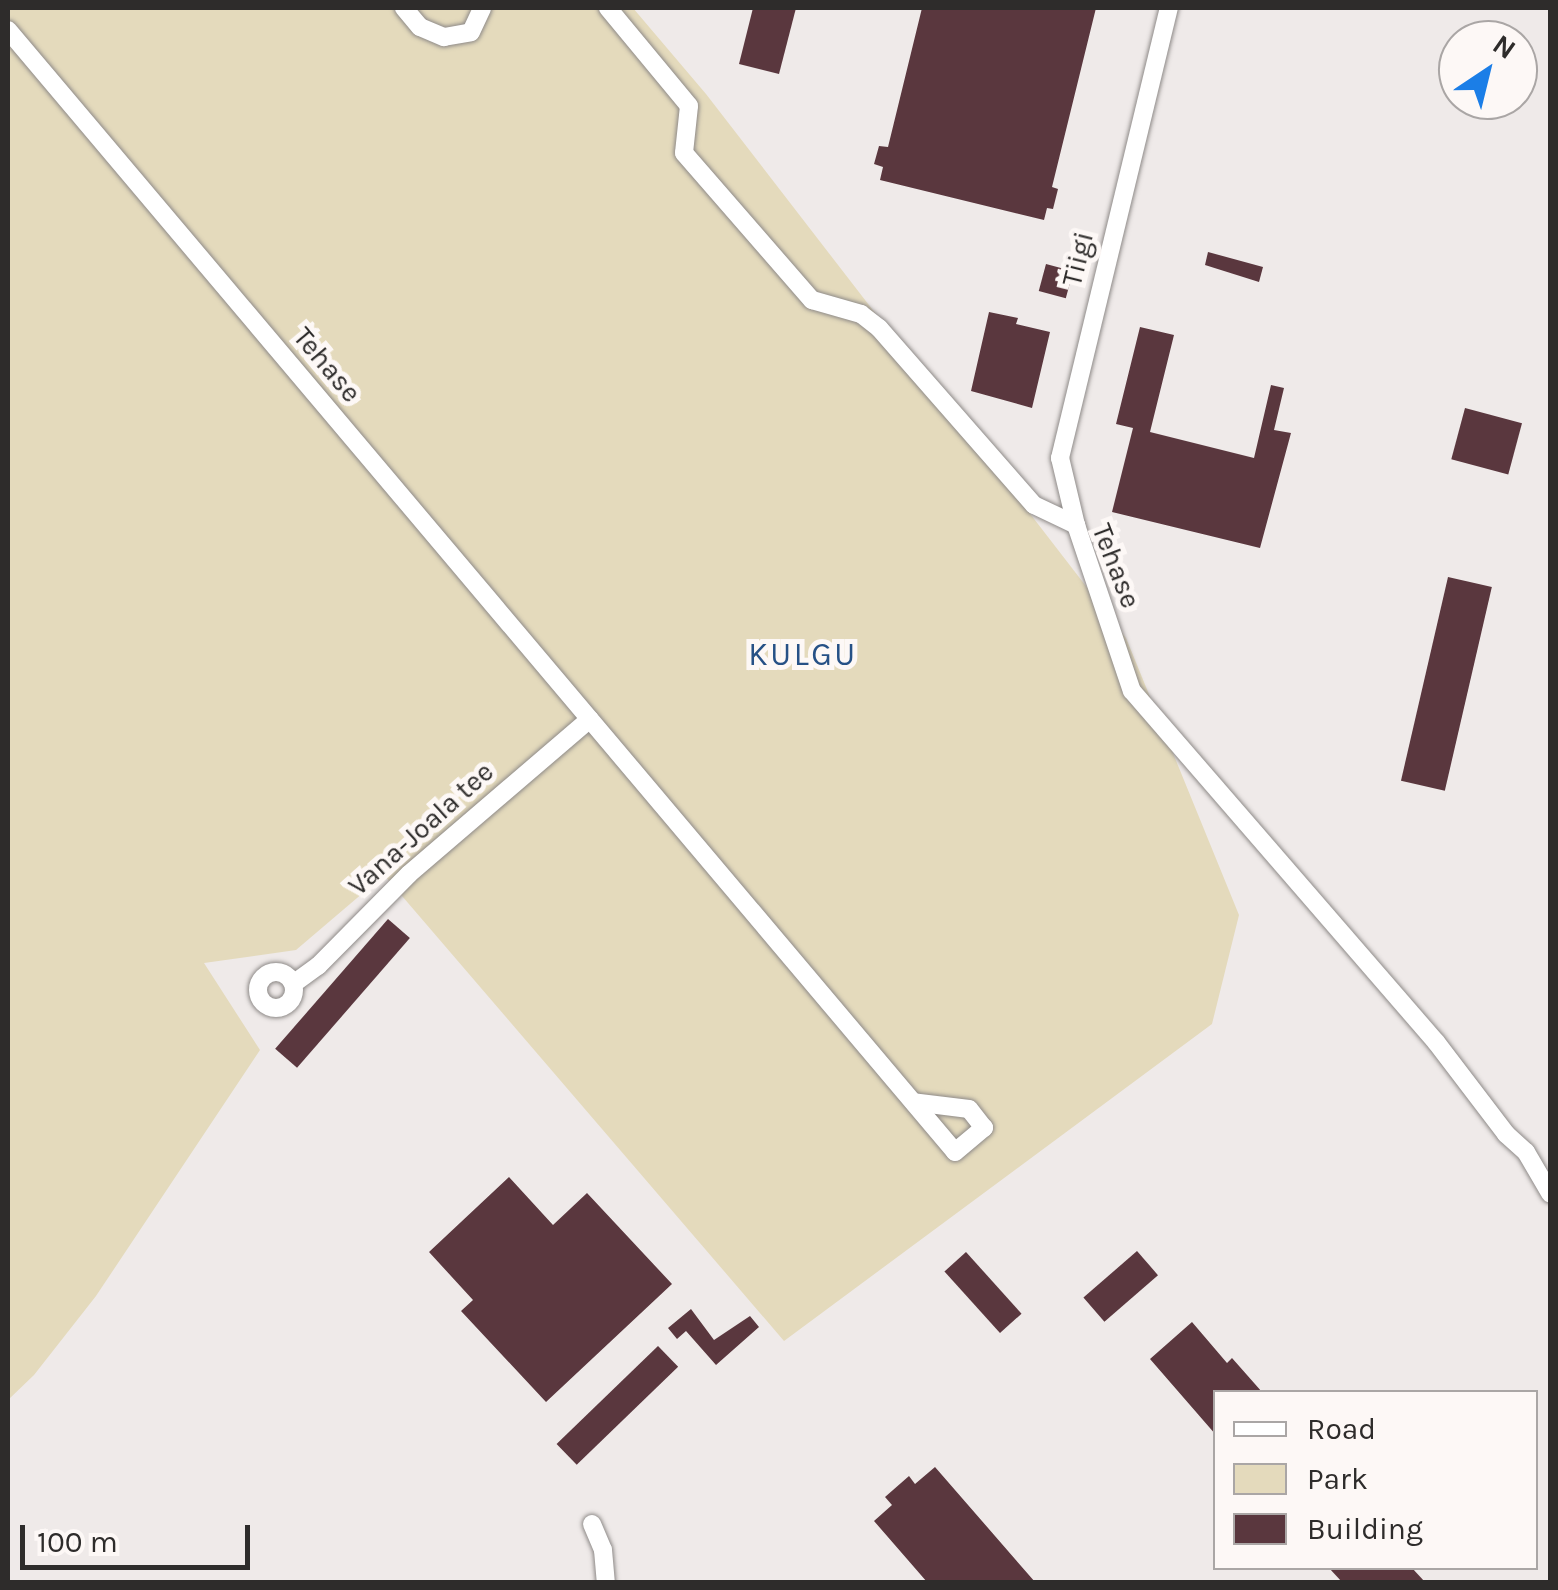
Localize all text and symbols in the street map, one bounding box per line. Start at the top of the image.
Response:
north arrow [1438,20,1538,120]
text: N [1487,27,1522,66]
street label: Tiigi [1055,228,1101,290]
street label: Tehase [286,321,368,409]
street label: Tehase [1085,519,1147,613]
district label: KULGU [748,636,858,674]
street label: Vana-Joala tee [342,755,500,903]
legend [1213,1390,1538,1570]
text: Road [1307,1411,1376,1447]
text: Park [1307,1461,1368,1497]
scale bar [25,1505,255,1567]
text: Building [1307,1511,1423,1547]
text: 100 m [37,1524,118,1560]

